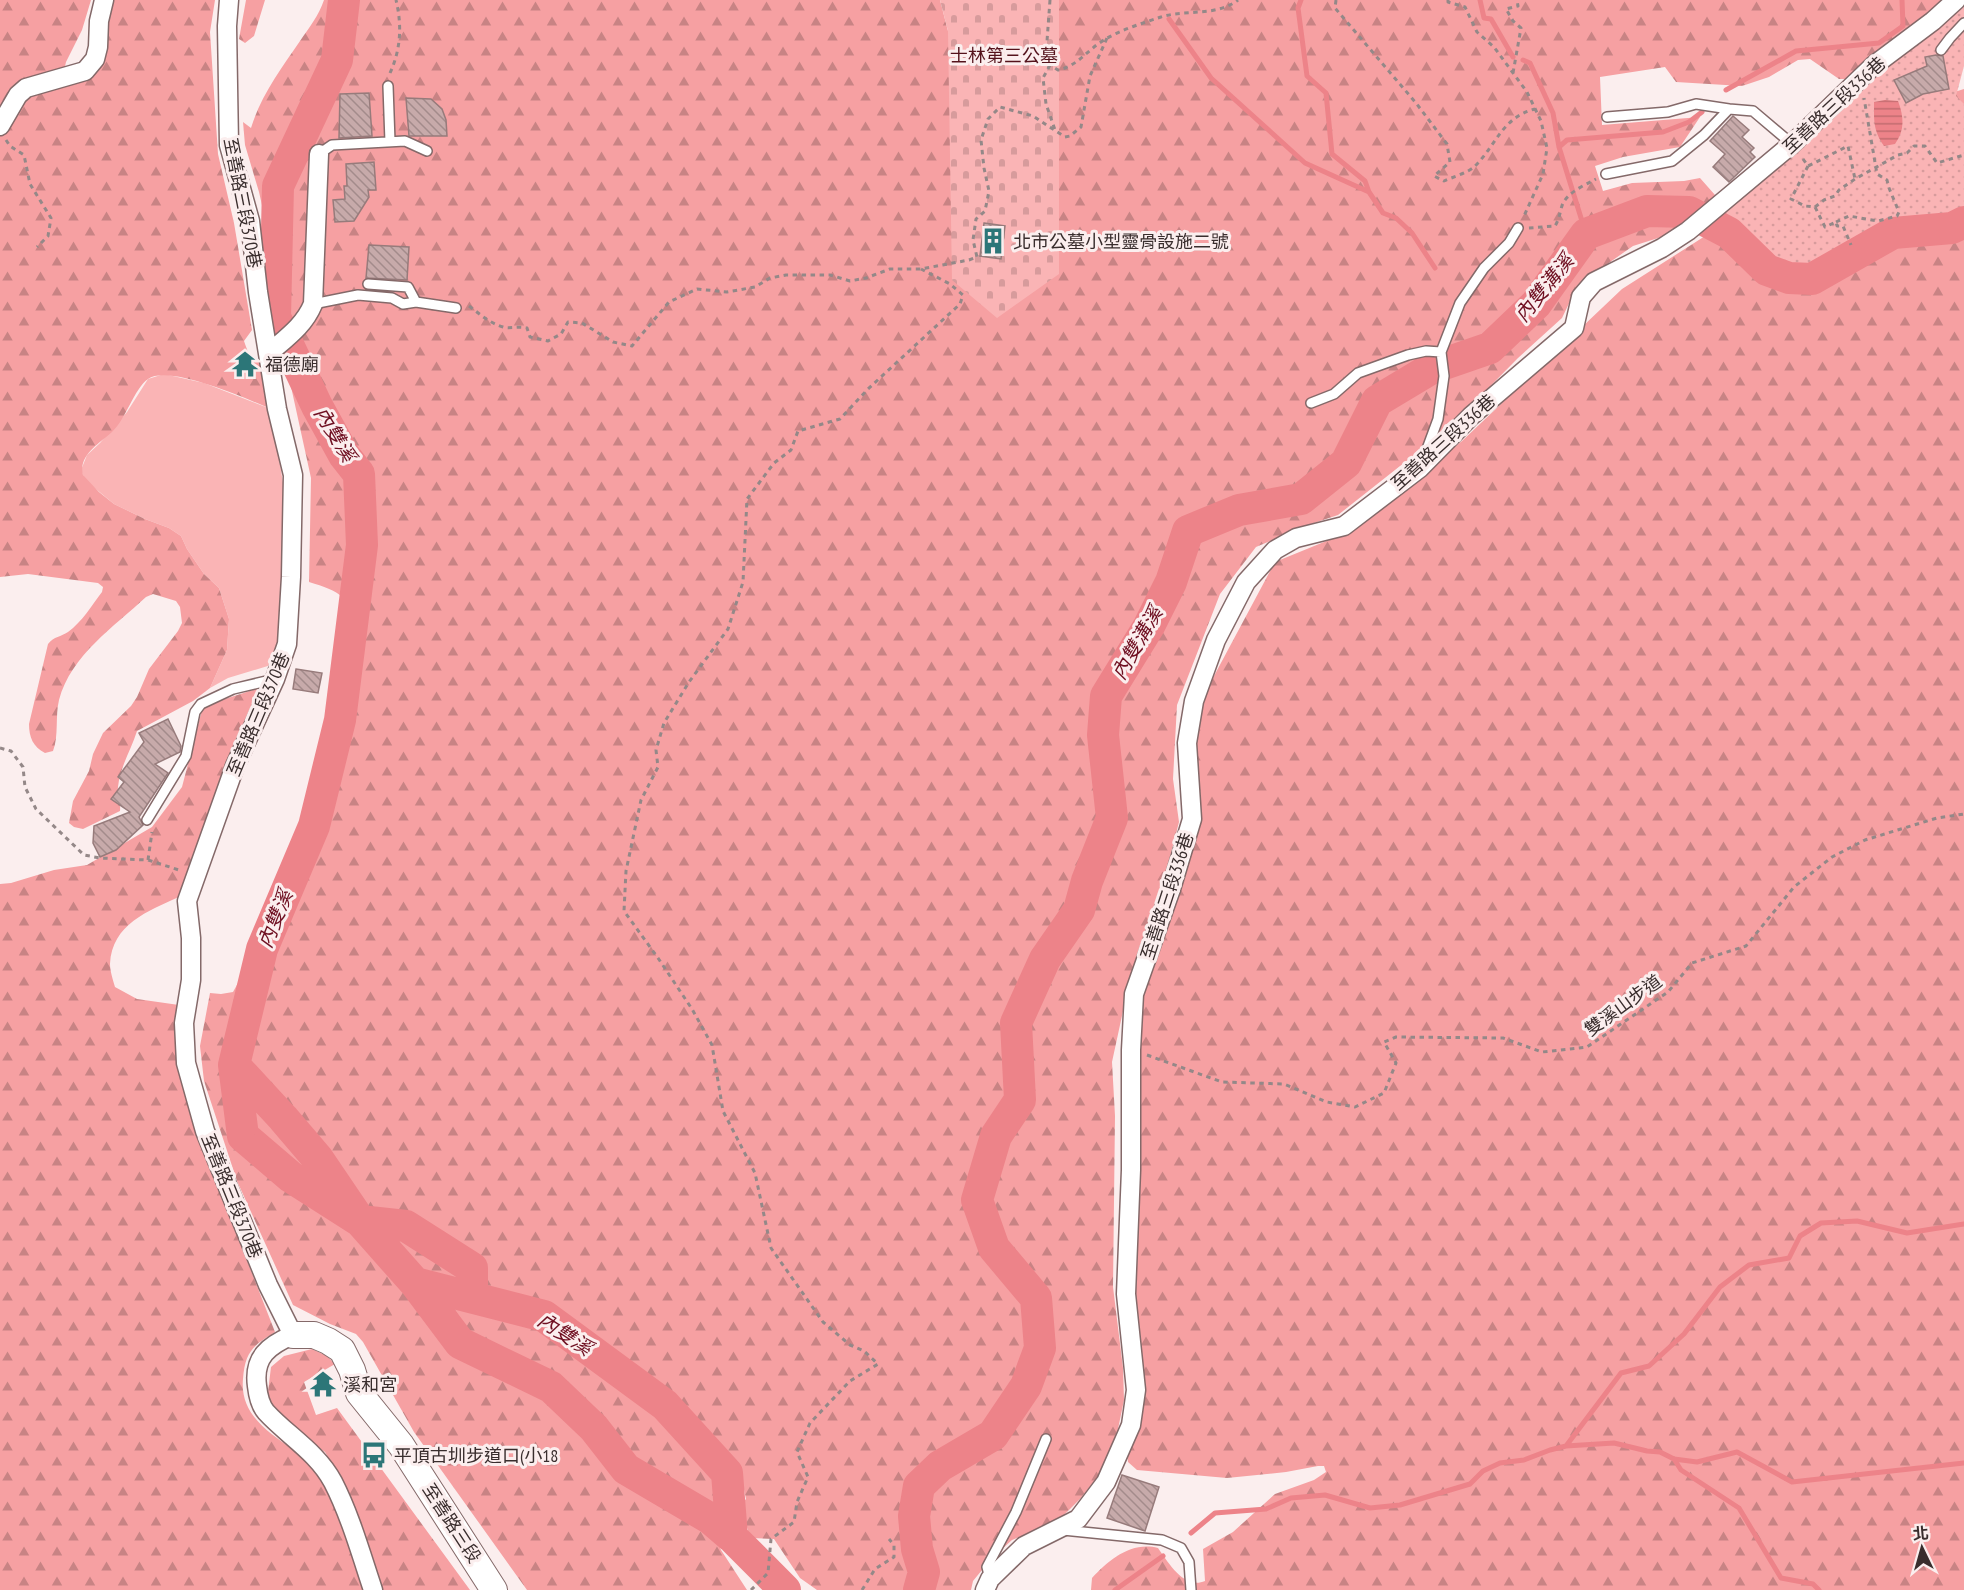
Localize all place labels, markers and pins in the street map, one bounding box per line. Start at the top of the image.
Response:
building icon: 北市公墓小型靈骨設施二號 [978,226,1008,256]
place label: 北市公墓小型靈骨設施二號 [1013,230,1229,253]
temple icon: 福德廟 [230,349,260,379]
place label: 福德廟 [265,353,319,376]
temple icon: 溪和宮 [308,1369,338,1399]
place label: 溪和宮 [343,1373,397,1396]
bus stop icon: 平頂古圳步道口(小18 [359,1440,389,1470]
place label: 平頂古圳步道口(小18 [394,1444,558,1467]

